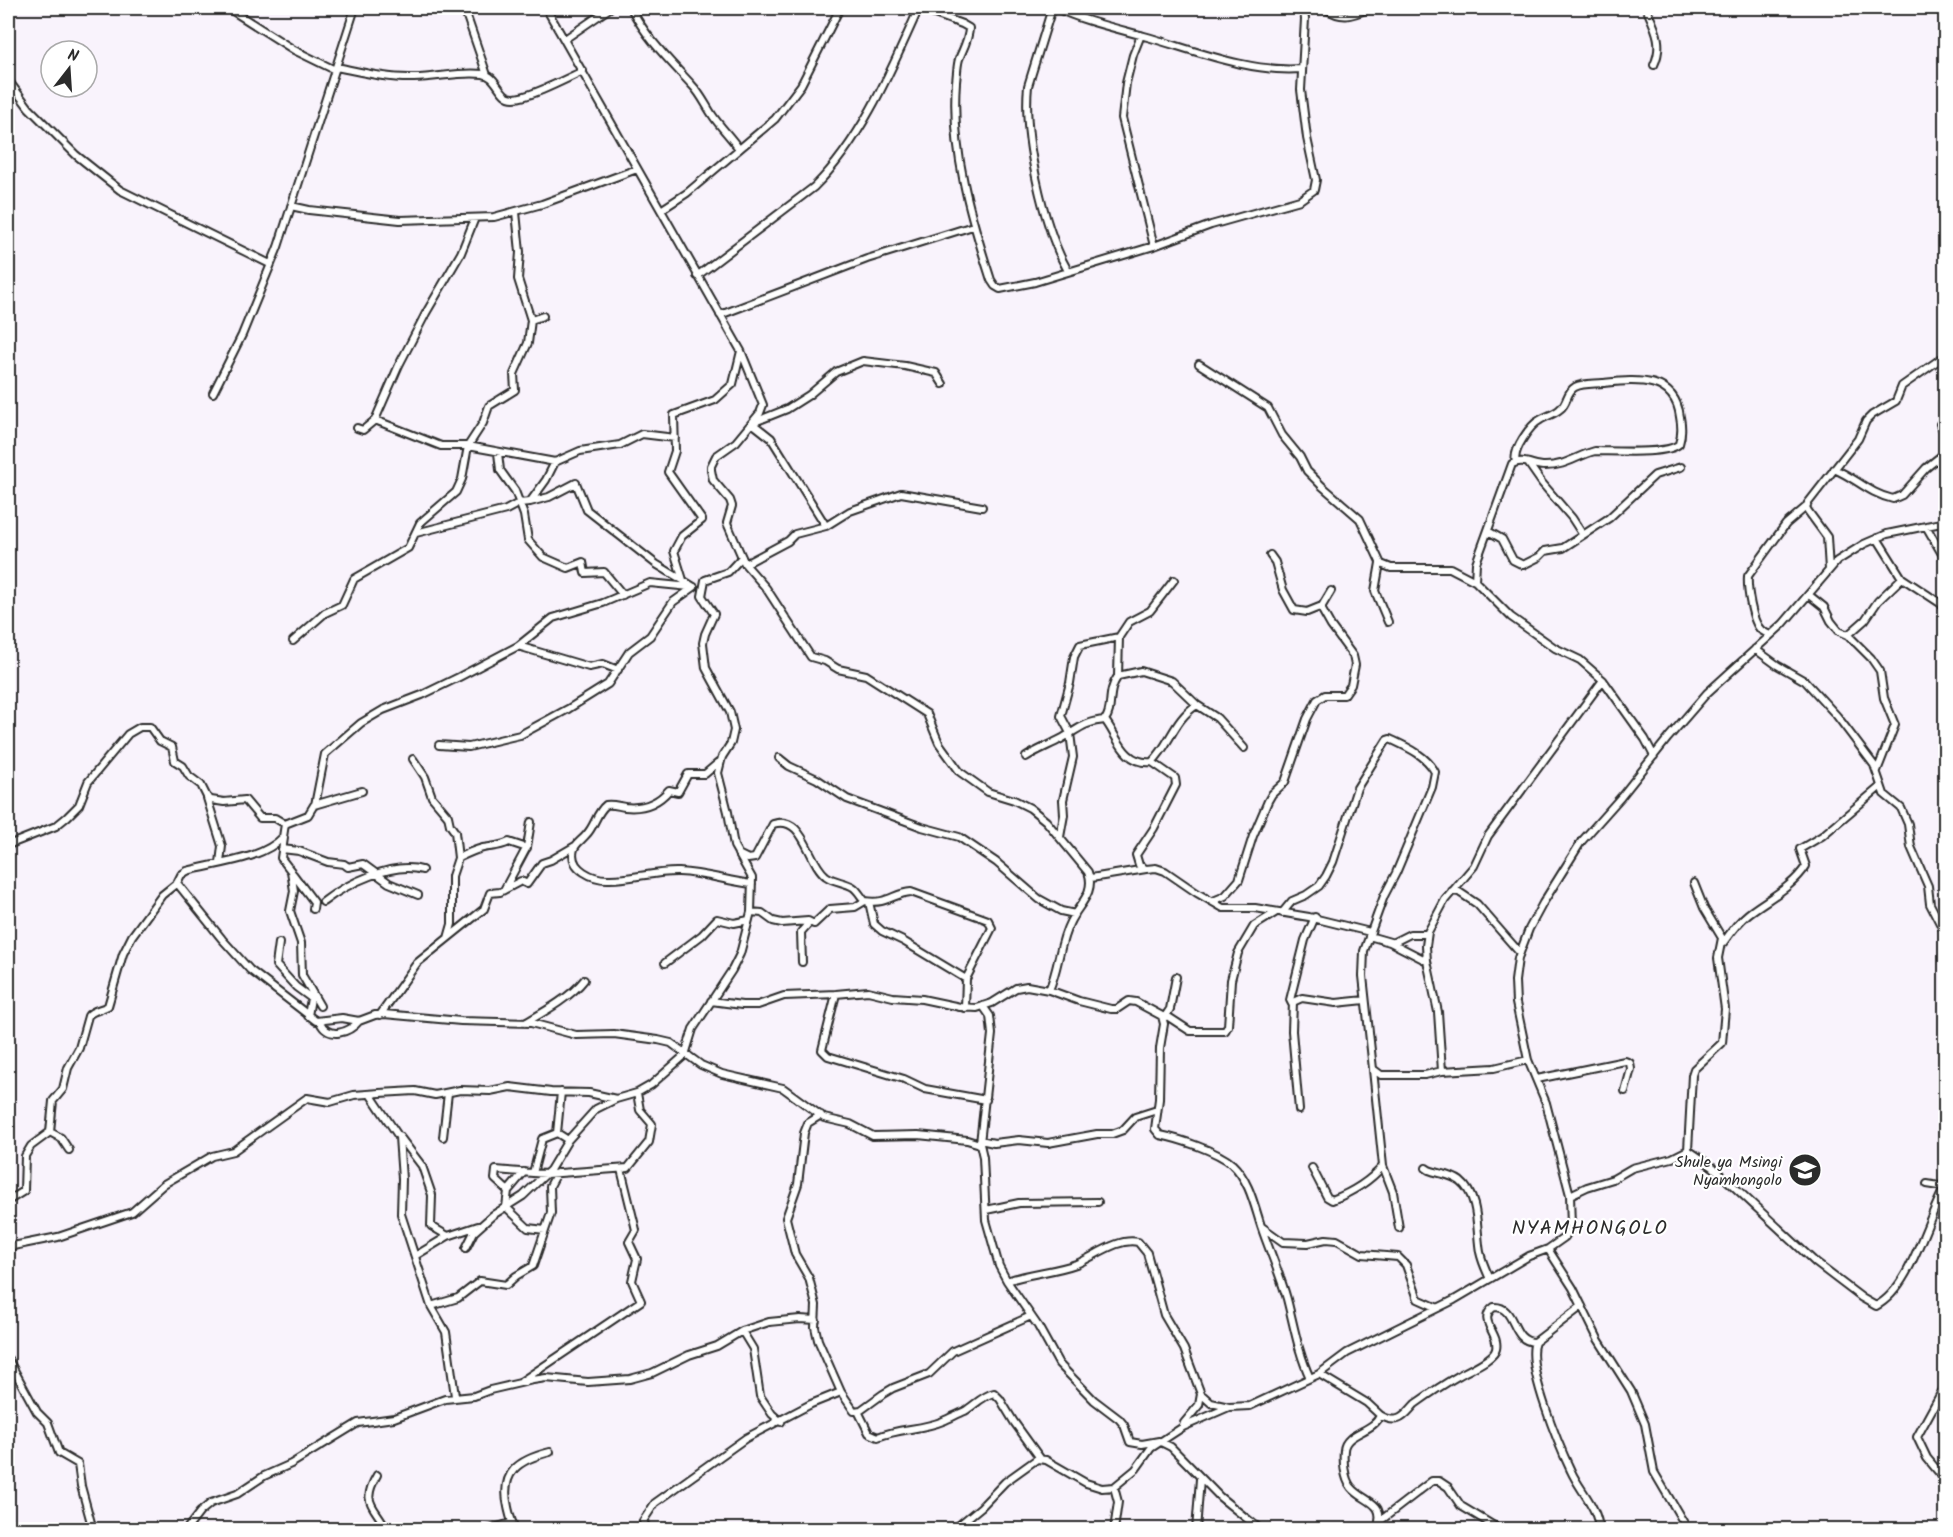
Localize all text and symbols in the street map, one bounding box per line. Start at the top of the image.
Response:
north arrow [39,39,99,99]
text: N [64,43,81,70]
place label: Shule ya Msingi Nyamhongolo [1675,1150,1783,1193]
school or university icon: Shule ya Msingi Nyamhongolo [1787,1152,1823,1188]
district label: NYAMHONGOLO [1512,1213,1668,1245]

